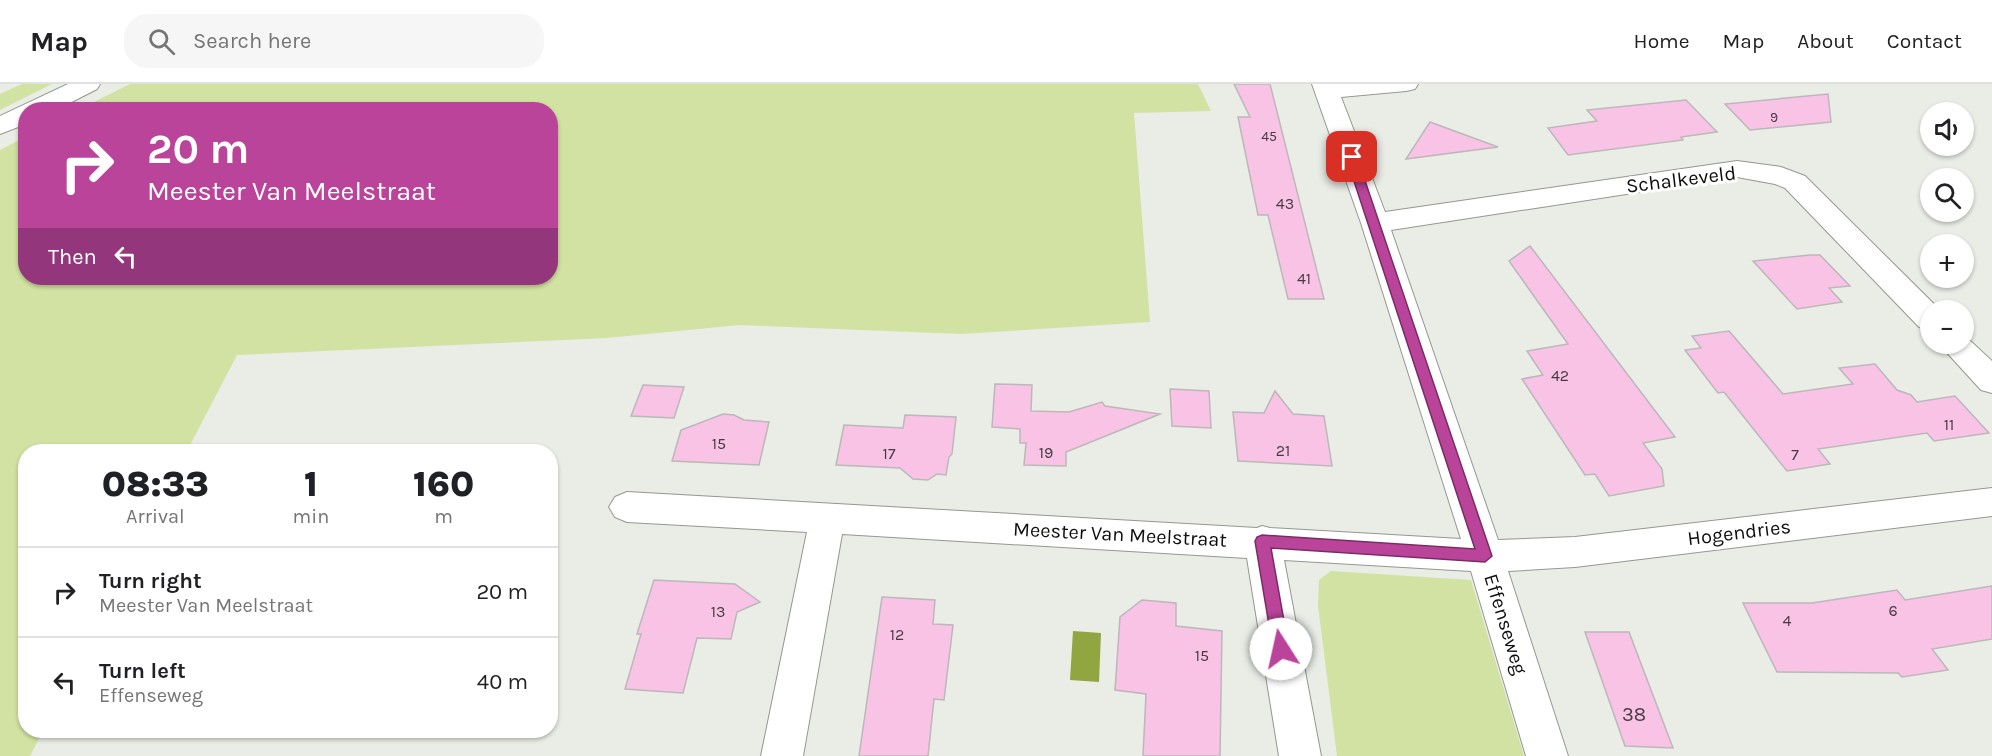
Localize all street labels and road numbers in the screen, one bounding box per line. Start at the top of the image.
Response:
street label: Schalkeveld [1625,161,1737,198]
street label: Hogendries [1686,515,1792,550]
street label: Meester Van Meelstraat [1012,517,1228,552]
street label: Effenseweg [1479,571,1532,677]

